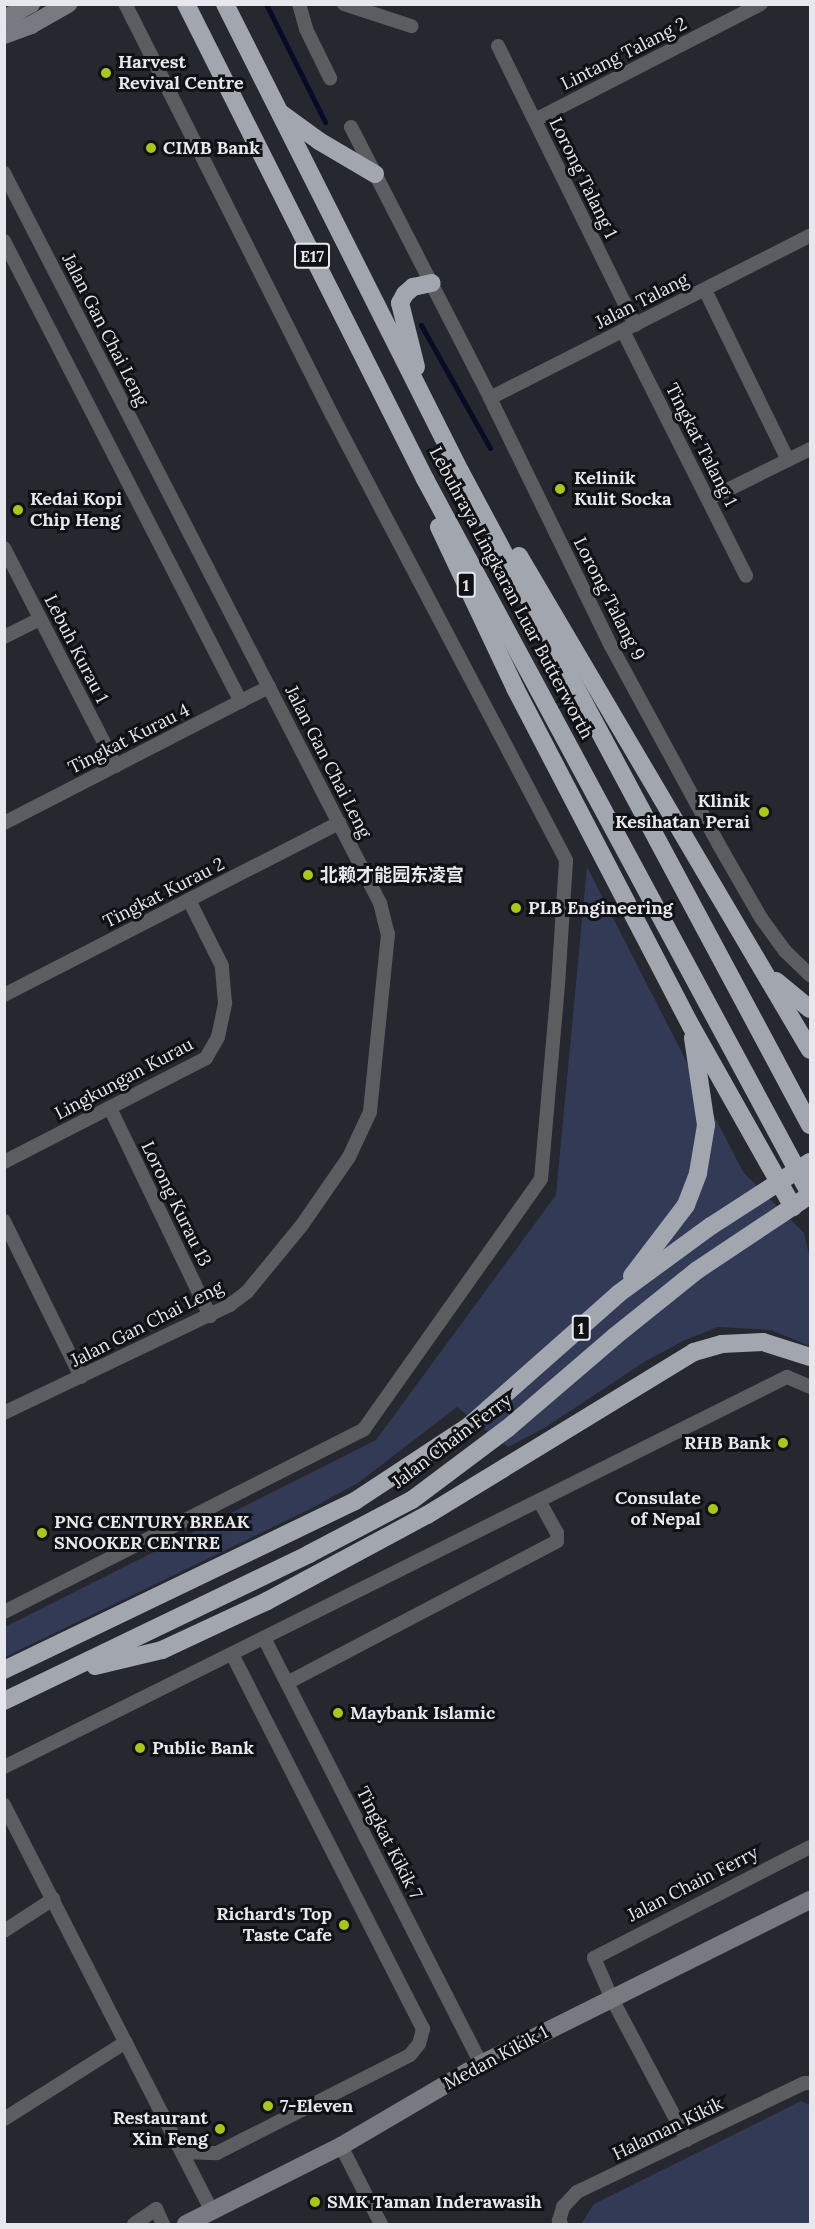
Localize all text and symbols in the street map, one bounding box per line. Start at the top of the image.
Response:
street label: Lintang Talang 2 [558,13,690,95]
place label: Harvest Revival Centre [118,52,244,94]
marker: Harvest Revival Centre [99,66,113,80]
street label: Lorong Talang 1 [544,114,622,242]
place label: CIMB Bank [163,137,260,159]
marker: CIMB Bank [144,141,158,155]
road number: E17 [294,243,330,269]
street label: Jalan Gan Chai Leng [57,250,153,410]
street label: Jalan Talang [592,268,692,334]
street label: Tingkat Talang 1 [661,380,741,510]
street label: Lebuhraya Lingkaran Luar Butterworth [425,443,597,743]
place label: Kelinik Kulit Socka [574,468,671,510]
marker: Kelinik Kulit Socka [551,480,569,498]
place label: Kedai Kopi Chip Heng [30,489,122,532]
marker: Kedai Kopi Chip Heng [11,503,25,517]
street label: Lorong Talang 9 [569,534,649,664]
road number: 1 [456,572,476,598]
street label: Lebuh Kurau 1 [39,591,113,707]
street label: Jalan Gan Chai Leng [280,682,376,842]
street label: Tingkat Kurau 4 [65,699,193,779]
place label: Klinik Kesihatan Perai [615,791,750,834]
marker: Klinik Kesihatan Perai [755,803,773,821]
street label: Tingkat Kurau 2 [100,853,228,933]
place label: 北赖才能园东凌宫 [320,864,464,886]
marker: 北赖才能园东凌宫 [301,868,315,882]
place label: PLB Engineering [528,897,673,919]
marker: PLB Engineering [509,901,523,915]
street label: Lingkungan Kurau [51,1033,197,1125]
street label: Lorong Kurau 13 [136,1138,216,1270]
street label: Jalan Gan Chai Leng [67,1276,227,1372]
road number: 1 [570,1315,592,1341]
street label: Jalan Chain Ferry [388,1389,516,1493]
place label: RHB Bank [684,1432,771,1454]
marker: RHB Bank [776,1436,790,1450]
place label: Consulate of Nepal [615,1488,701,1530]
marker: Consulate of Nepal [706,1502,720,1516]
place label: PNG CENTURY BREAK SNOOKER CENTRE [54,1512,249,1555]
marker: PNG CENTURY BREAK SNOOKER CENTRE [35,1526,49,1540]
place label: Maybank Islamic [350,1702,495,1724]
marker: Maybank Islamic [331,1706,345,1720]
place label: Public Bank [152,1737,254,1759]
marker: Public Bank [133,1741,147,1755]
street label: Tingkat Kikik 7 [351,1783,427,1903]
street label: Jalan Chain Ferry [624,1842,762,1926]
place label: Richard's Top Taste Cafe [216,1904,332,1946]
marker: Richard's Top Taste Cafe [337,1918,351,1932]
street label: Medan Kikik 1 [440,2022,552,2094]
street label: Halaman Kikik [609,2093,727,2165]
place label: 7-Eleven [280,2095,353,2117]
marker: 7-Eleven [261,2099,275,2113]
place label: Restaurant Xin Feng [113,2108,208,2150]
marker: Restaurant Xin Feng [213,2122,227,2136]
place label: SMK Taman Inderawasih [327,2191,542,2213]
marker: SMK Taman Inderawasih [308,2195,322,2209]

